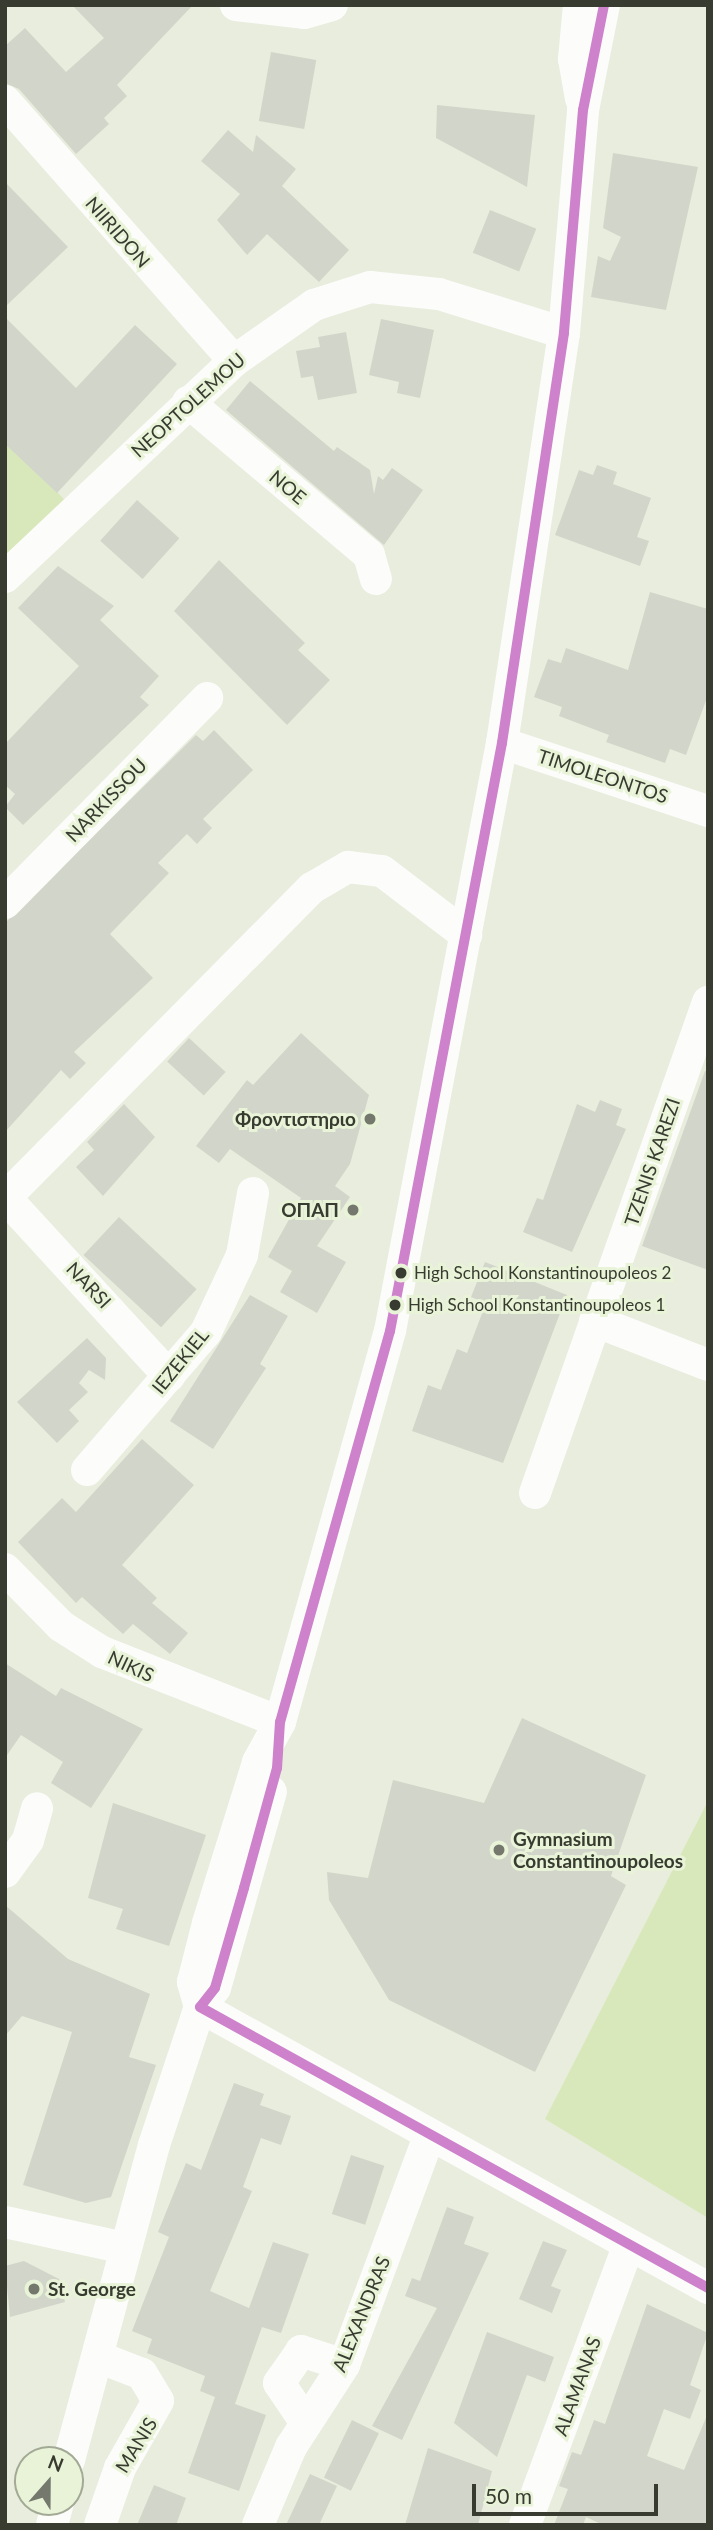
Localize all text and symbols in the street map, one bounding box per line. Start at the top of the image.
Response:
street label: NIIRIDON [81,192,155,272]
street label: NEOPTOLEMOU [126,348,250,462]
street label: NOE [265,465,311,509]
street label: TIMOLEONTOS [535,744,671,808]
street label: NARKISSOU [61,754,151,846]
street label: TZENIS KAREZI [619,1095,685,1229]
place label: Φροντιστηριο [235,1108,356,1130]
marker: Φροντιστηριο [362,1111,378,1127]
place label: ΟΠΑΠ [281,1199,339,1221]
marker: ΟΠΑΠ [345,1202,361,1218]
street label: NARSI [62,1257,116,1313]
place label: High School Konstantinoupoleos 2 [414,1263,671,1283]
marker: High School Konstantinoupoleos 2 [394,1266,408,1280]
place label: High School Konstantinoupoleos 1 [408,1295,665,1315]
marker: High School Konstantinoupoleos 1 [388,1298,402,1312]
street label: IEZEKIEL [147,1324,213,1398]
street label: NIKIS [104,1646,158,1686]
place label: Gymnasium Constantinoupoleos [513,1828,683,1872]
marker: Gymnasium Constantinoupoleos [491,1842,507,1858]
street label: ALEXANDRAS [327,2253,395,2375]
place label: St. George [48,2278,136,2300]
marker: St. George [26,2281,42,2297]
street label: ALAMANAS [549,2333,605,2439]
street label: MANIS [110,2413,162,2477]
north arrow [14,2446,84,2516]
text: N [45,2449,67,2476]
scale bar [475,2470,660,2514]
text: 50 m [485,2483,532,2508]

